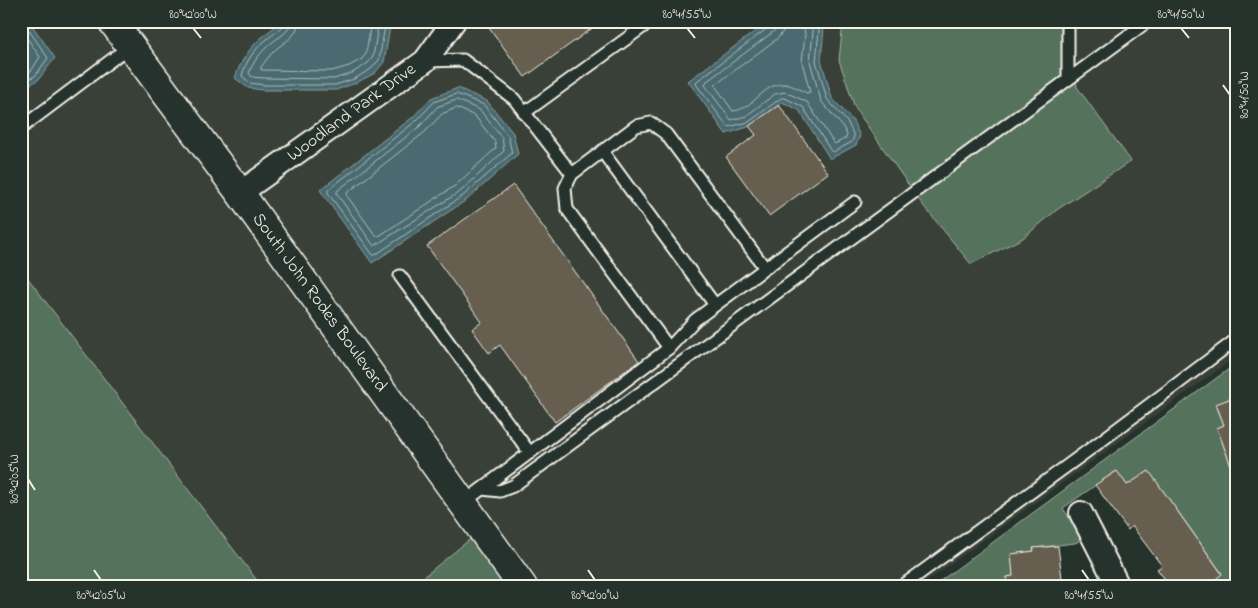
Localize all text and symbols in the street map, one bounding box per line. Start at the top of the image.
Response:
text: 80°42'00"W [169,6,217,24]
text: 80°41'55"W [663,6,711,24]
text: 80°41'50"W [1157,6,1205,24]
street label: Woodland Park Drive [282,57,423,169]
text: 80°41'50"W [1236,71,1254,119]
street label: South John Rodes Boulevard [245,208,393,398]
text: 80°42'05"W [6,454,24,504]
text: 80°42'05"W [76,587,126,605]
text: 80°42'00"W [571,587,619,605]
text: 80°41'55"W [1065,587,1113,605]

